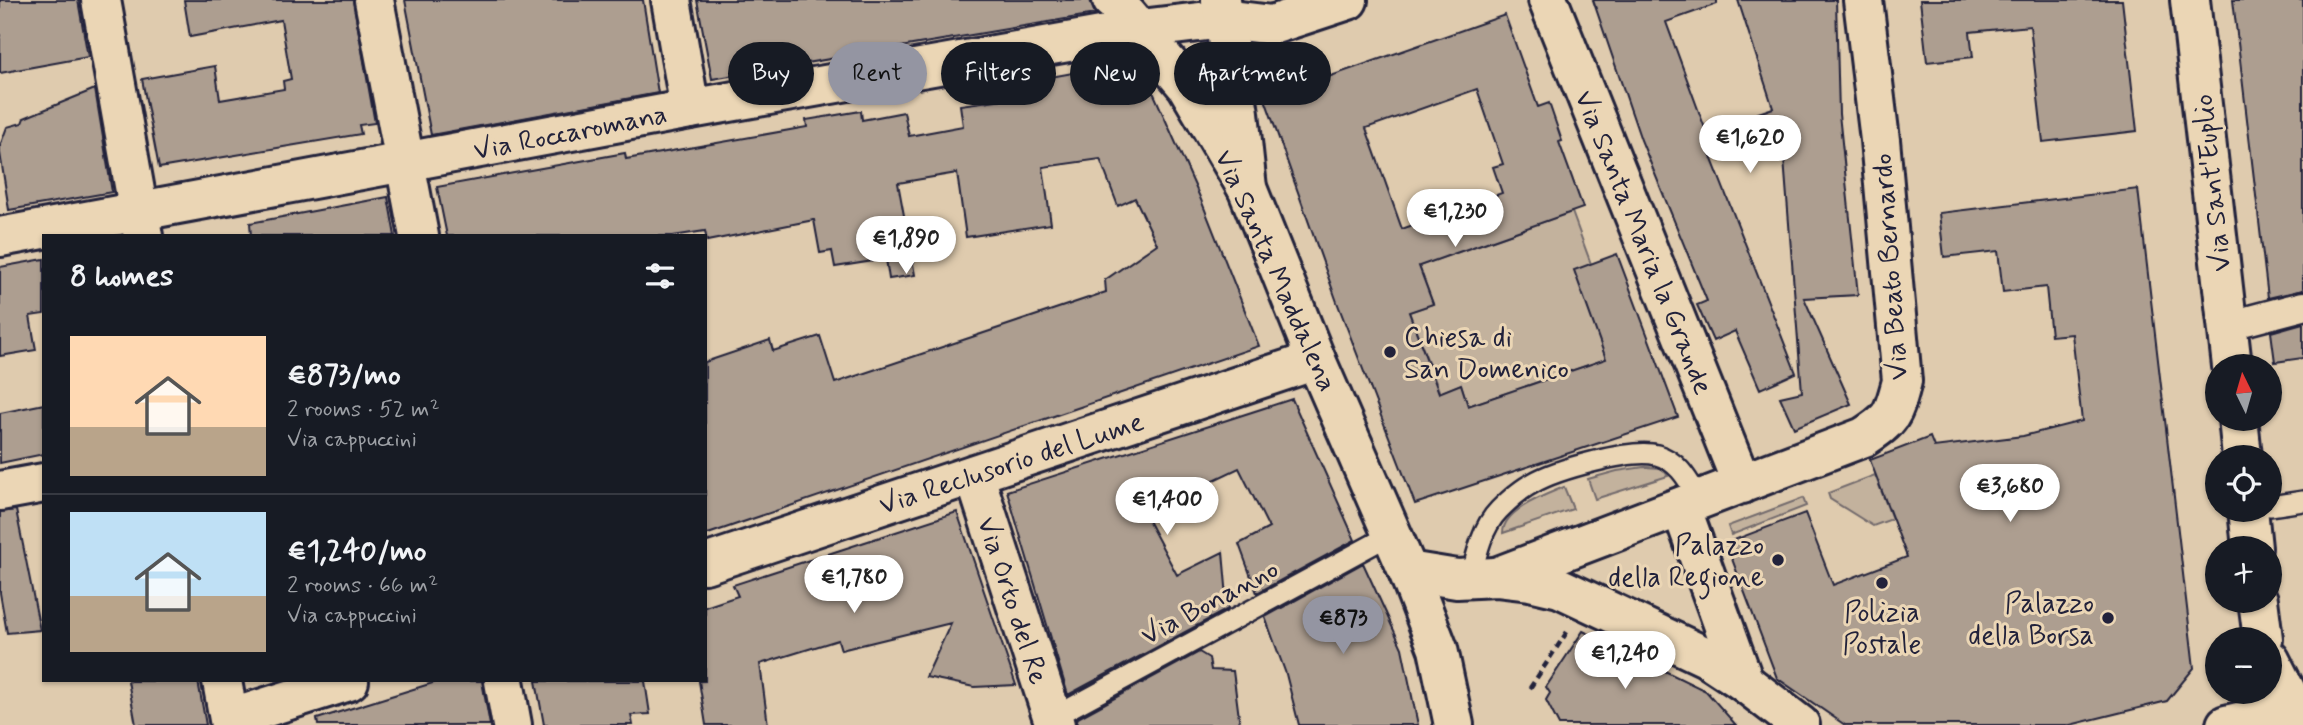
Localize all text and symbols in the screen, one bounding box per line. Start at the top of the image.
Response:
chip: Buy [728,42,814,105]
chip: Rent [828,42,927,105]
chip: Filters [941,42,1056,105]
chip: New [1070,42,1160,105]
chip: Apartment [1174,42,1331,105]
street label: Via Santa Maria la Grande [1565,85,1721,401]
street label: Via Sant'Euplio [2186,92,2241,273]
street label: Via Roccaromana [471,97,670,170]
pin: €1,620 [1693,116,1807,175]
text: €1,620 [1715,123,1785,153]
street label: Via Santa Maddalena [1205,144,1345,398]
street label: Via Beato Bernardo [1865,152,1918,382]
pin: €1,230 [1398,190,1512,249]
text: €1,230 [1423,197,1487,227]
pin: €1,890 [849,216,963,276]
text: €1,890 [872,224,940,254]
text: 8 homes [70,257,173,296]
icon: filters [641,257,679,295]
place label: Chiesa di San Domenico [1404,320,1569,389]
marker: Chiesa di San Domenico [1382,344,1398,360]
north arrow [2205,354,2282,430]
map controls [2205,354,2282,704]
text: €873/mo [287,356,401,395]
icon: home [126,364,210,448]
text: 2 rooms · 52 m² [287,395,440,425]
street label: Via Reclusorio del Lume [875,404,1149,525]
text: Via cappuccini [287,425,417,455]
button: locate [2205,445,2282,522]
pin: €3,680 [1953,464,2067,524]
text: €3,680 [1976,472,2044,502]
pin: €1,400 [1110,477,1224,537]
text: €1,400 [1131,485,1203,515]
street label: Via Orto del Re [967,512,1056,689]
place label: Palazzo della Regione [1608,528,1764,600]
text: €1,240/mo [287,532,427,571]
button: + [2205,536,2282,613]
icon: home [126,540,210,624]
street label: Via Bonanno [1135,551,1286,655]
marker: Palazzo della Regione [1770,552,1786,568]
pin: €1,780 [797,556,911,615]
text: €1,780 [820,563,888,593]
text: 2 rooms · 66 m² [287,571,438,601]
marker: Polizia Postale [1874,575,1890,591]
place label: Palazzo della Borsa [1968,586,2094,655]
place label: Polizia Postale [1843,595,1921,664]
pin: €873 [1302,596,1384,656]
text: Via cappuccini [287,601,417,631]
text: €873 [1318,604,1368,634]
marker: Palazzo della Borsa [2100,610,2116,626]
button: − [2205,627,2282,704]
pin: €1,240 [1568,632,1682,691]
text: €1,240 [1591,639,1659,669]

